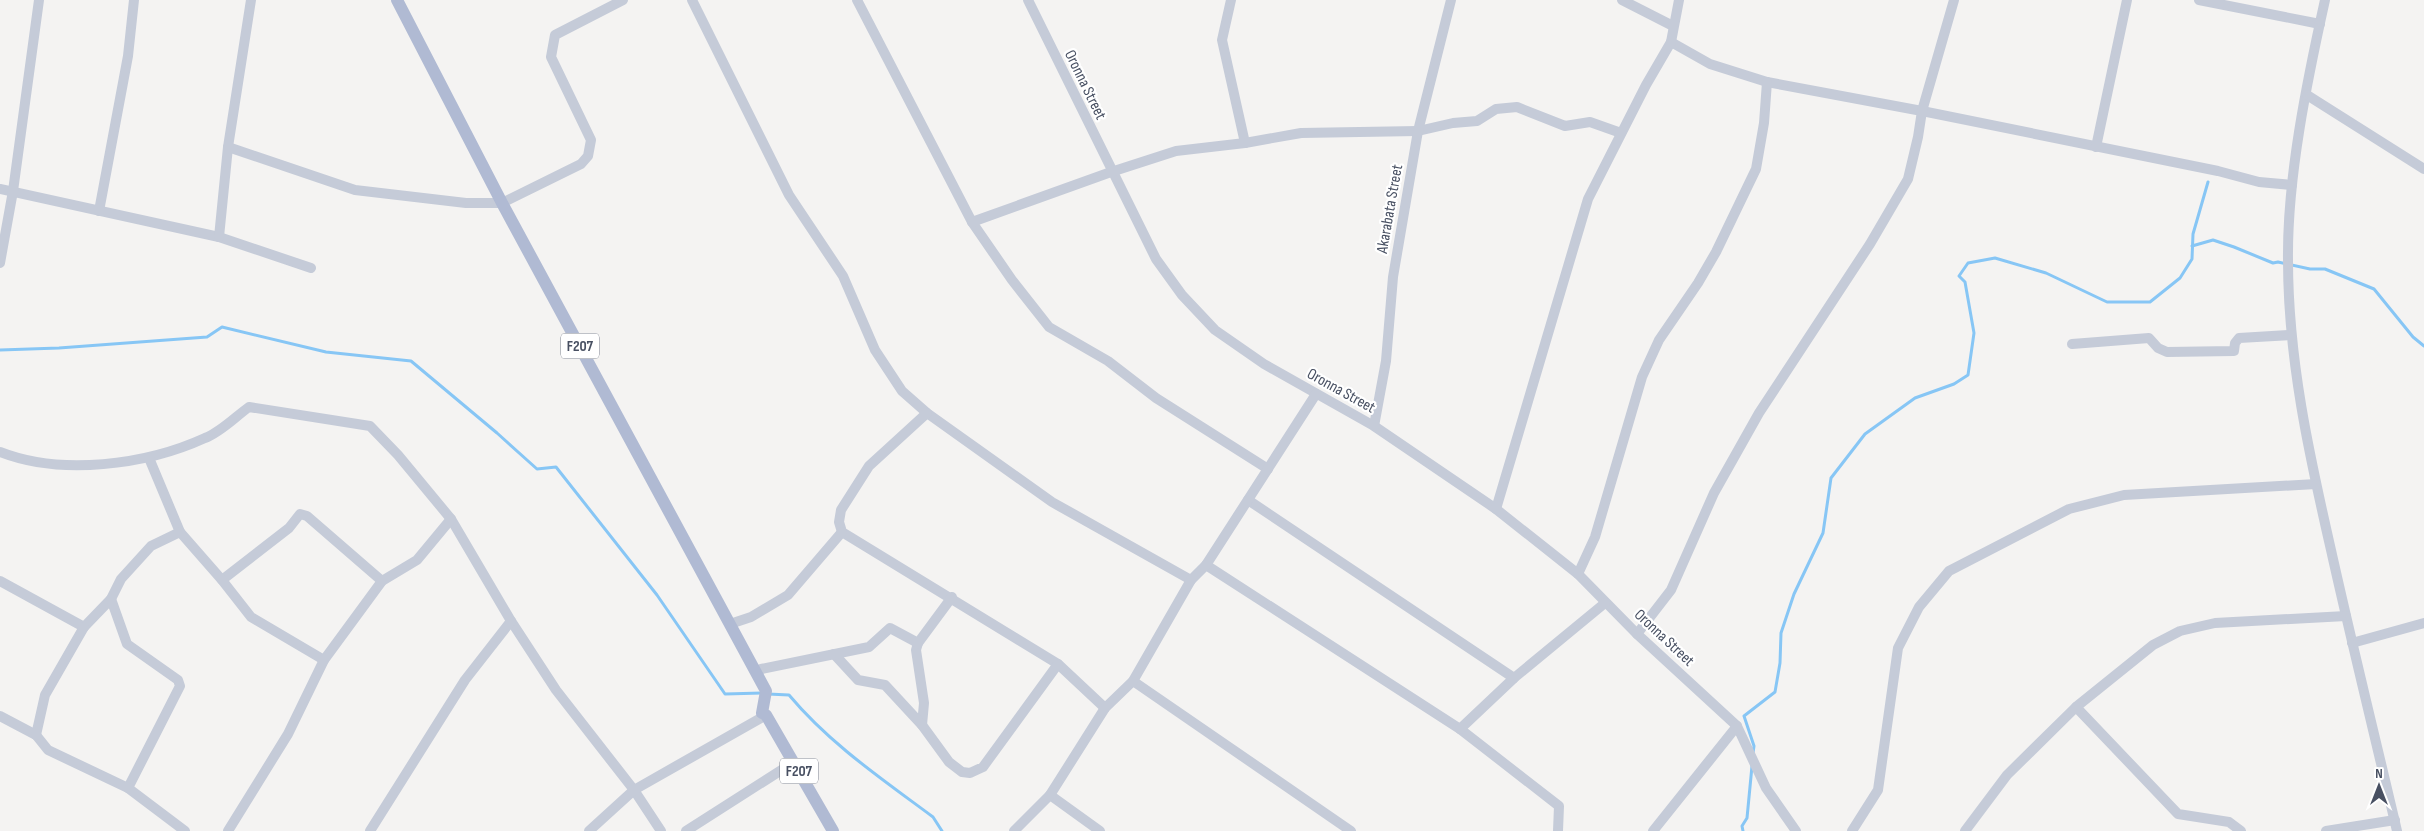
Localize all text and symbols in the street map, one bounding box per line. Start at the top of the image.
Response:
street label: Oronna Street [1060,47,1110,123]
street label: Akarabata Street [1373,163,1407,256]
road number: F207 [561,334,599,358]
street label: Oronna Street [1304,365,1379,418]
street label: Oronna Street [1630,605,1698,671]
road number: F207 [780,758,818,784]
north arrow [2354,761,2404,811]
text: N [2375,765,2383,782]

